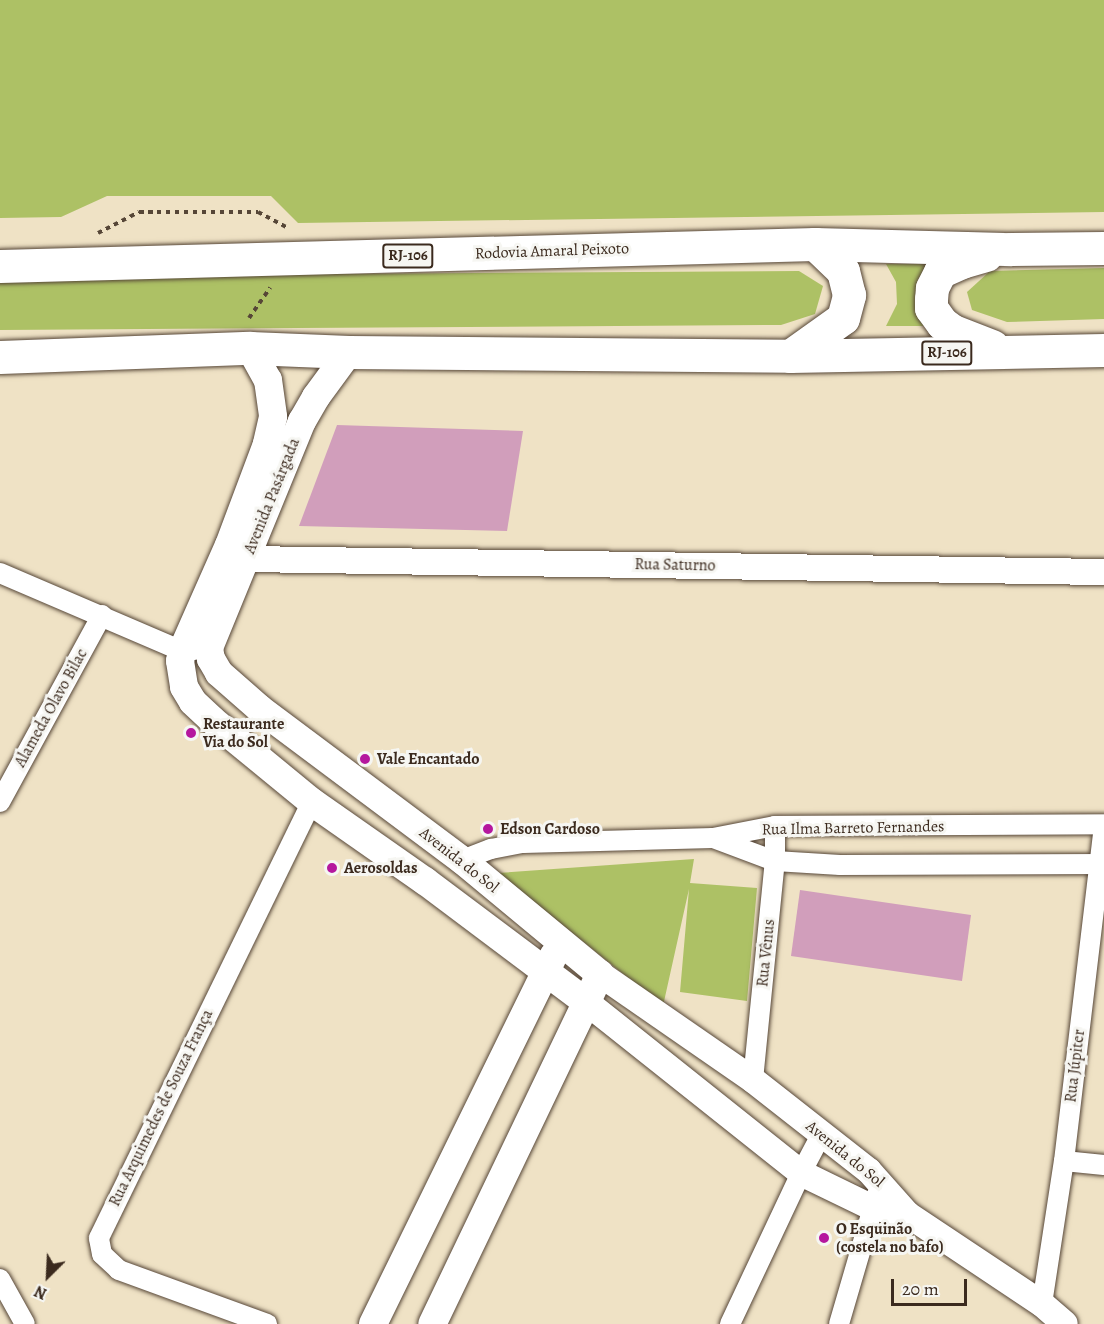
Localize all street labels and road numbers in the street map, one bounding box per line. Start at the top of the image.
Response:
street label: Rodovia Amaral Peixoto [475,239,629,263]
road number: RJ-106 [381,244,435,268]
road number: RJ-106 [920,341,974,365]
street label: Avenida Pasárgada [240,435,304,557]
street label: Rua Saturno [634,555,716,575]
street label: Alameda Olavo Bilac [11,646,91,770]
street label: Rua Ilma Barreto Fernandes [761,817,945,839]
street label: Avenida do Sol [416,823,502,897]
street label: Rua Vênus [753,918,779,988]
street label: Rua Arquimedes de Souza França [105,1006,217,1210]
street label: Rua Júpiter [1061,1028,1089,1104]
street label: Avenida do Sol [802,1117,888,1191]

